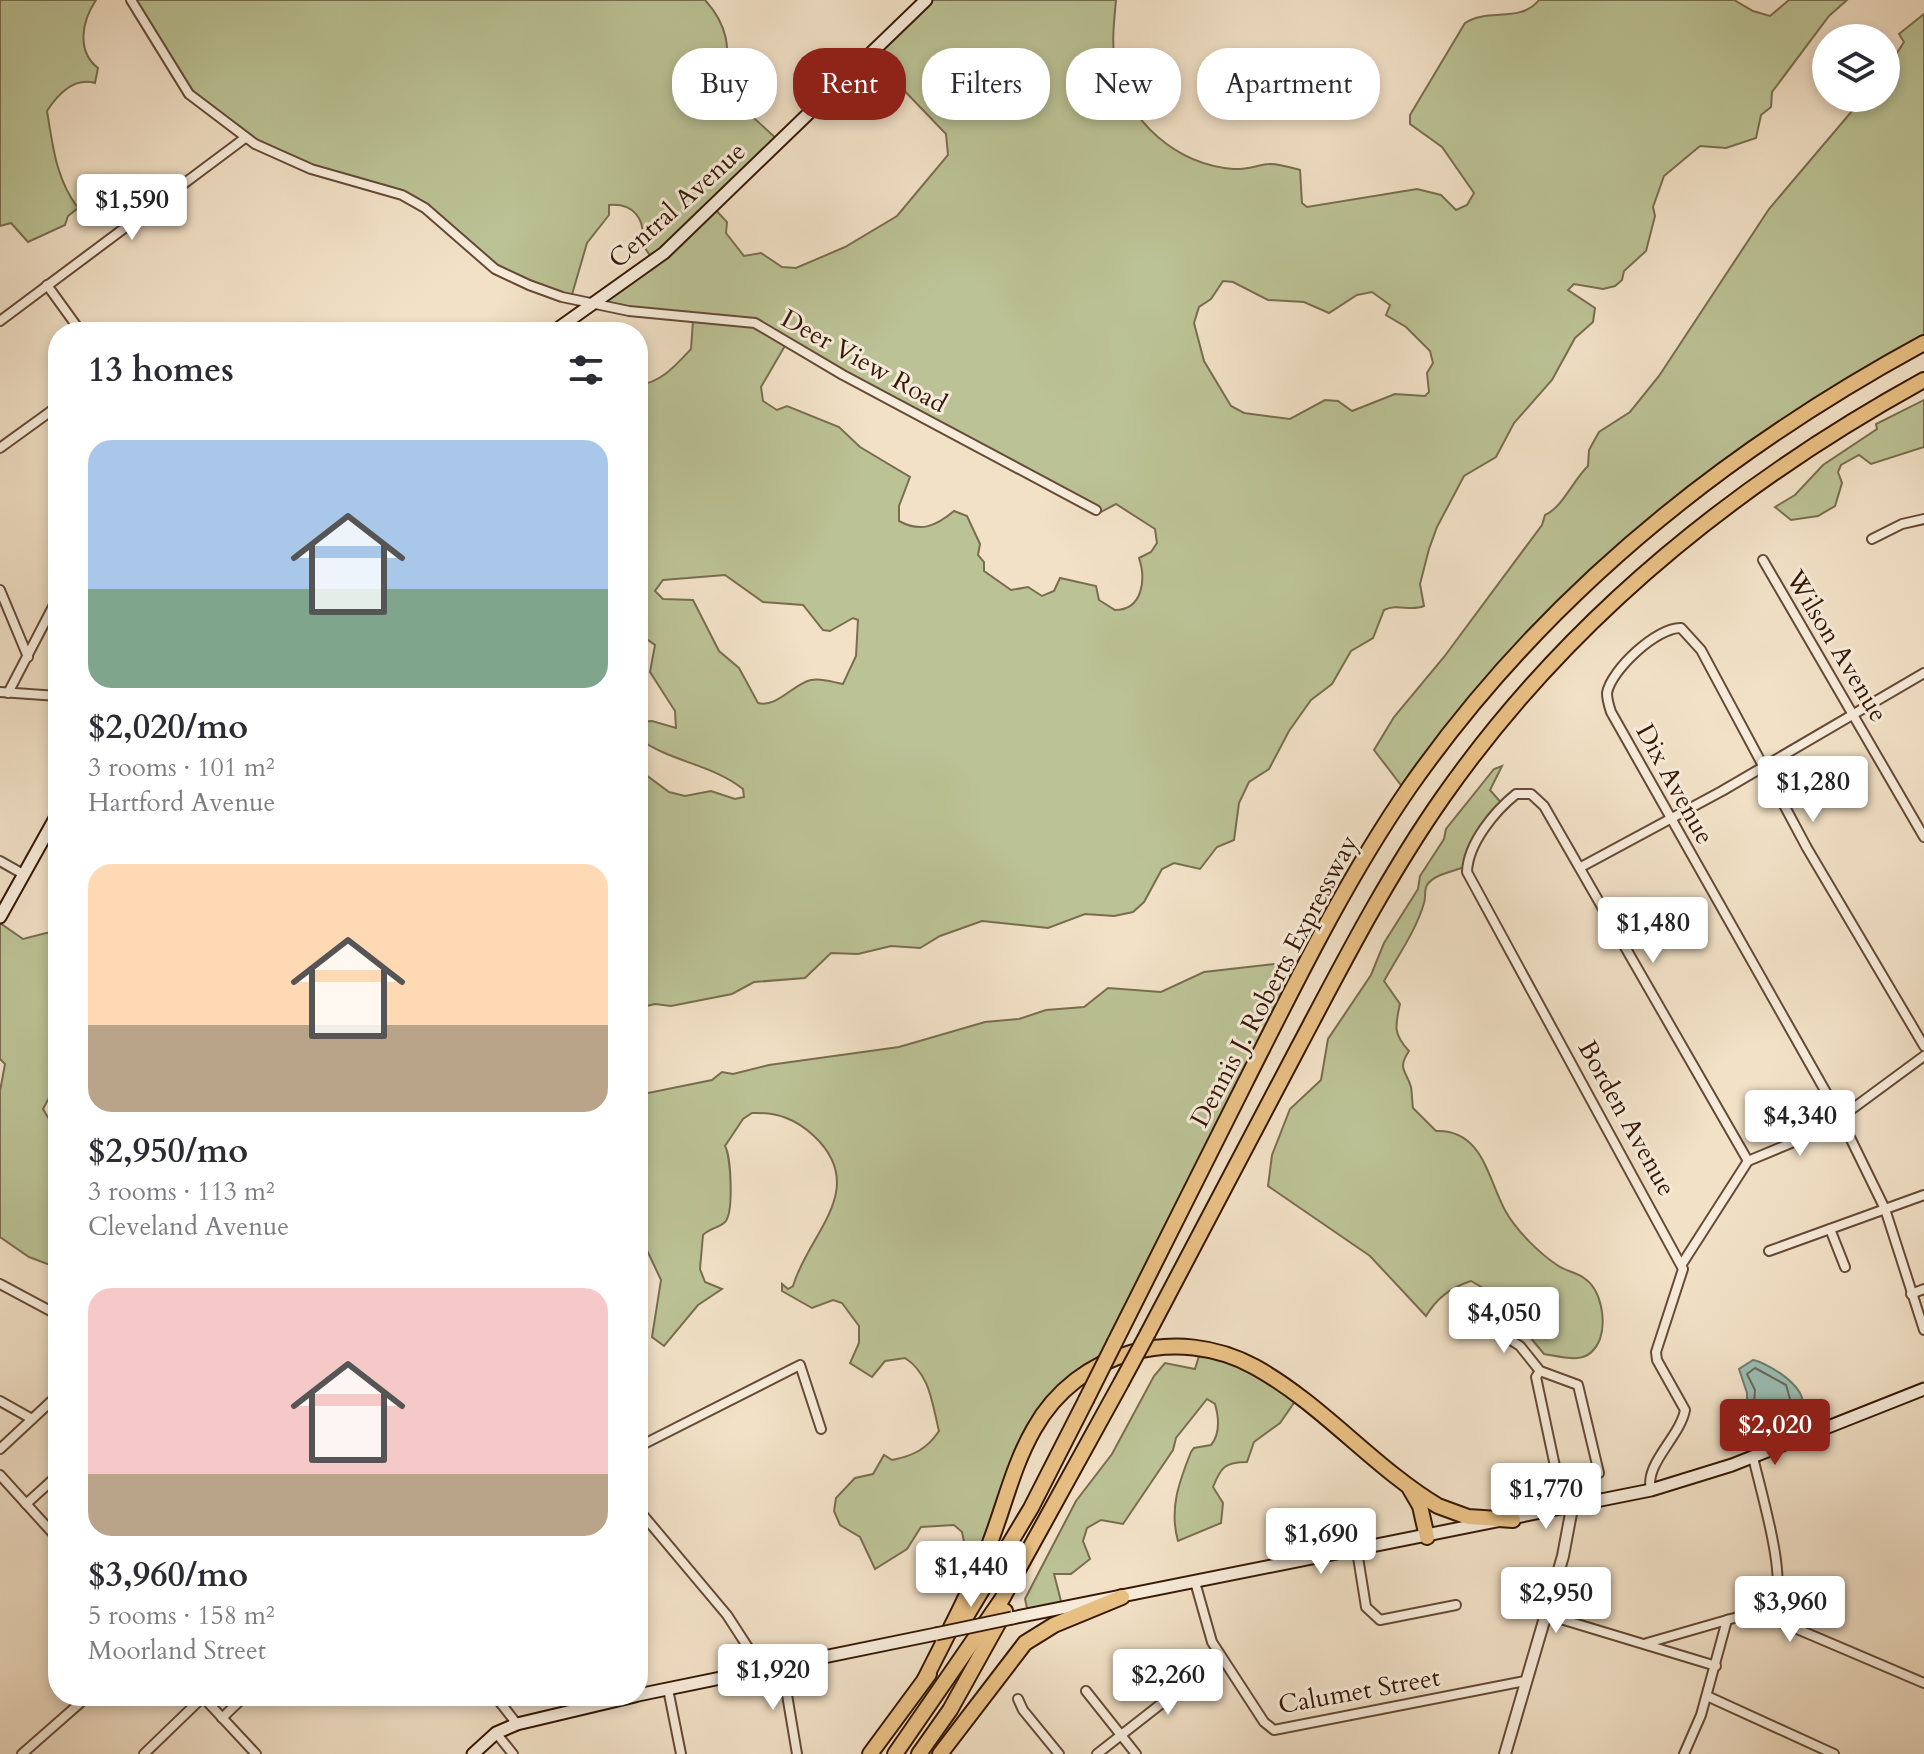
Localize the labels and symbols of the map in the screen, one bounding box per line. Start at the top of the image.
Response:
street label: Central Avenue [601,134,753,276]
pin: $1,590 [67,174,197,242]
street label: Deer View Road [775,301,953,421]
street label: Wilson Avenue [1777,563,1896,729]
street label: Dix Avenue [1628,718,1722,850]
pin: $1,280 [1748,756,1878,824]
street label: Dennis J. Roberts Expressway [1182,828,1366,1133]
pin: $1,480 [1588,897,1718,965]
street label: Borden Avenue [1570,1034,1684,1202]
pin: $4,340 [1735,1090,1865,1158]
pin: $4,050 [1439,1287,1569,1355]
pin: $2,020 [1710,1399,1840,1467]
pin: $1,770 [1481,1463,1611,1531]
pin: $1,690 [1256,1508,1386,1576]
pin: $1,440 [906,1541,1036,1609]
pin: $2,950 [1491,1567,1621,1635]
pin: $3,960 [1725,1576,1855,1644]
pin: $1,920 [708,1644,838,1712]
pin: $2,260 [1103,1649,1233,1717]
street label: Calumet Street [1275,1660,1443,1722]

